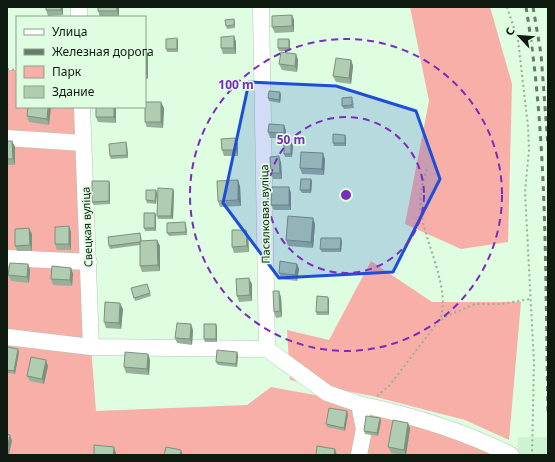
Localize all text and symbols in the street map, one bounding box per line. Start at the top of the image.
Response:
legend [16,16,146,108]
north arrow [499,16,539,56]
text: Улица [52,23,87,40]
text: С [501,25,518,38]
text: Железная дорога [52,43,154,60]
text: Парк [52,63,82,80]
text: 100 m [218,76,254,93]
text: Здание [52,83,95,100]
text: 50 m [277,131,305,148]
street label: Пасялковая вуліца [256,164,273,264]
street label: Свецкая вуліца [78,187,95,267]
centre of rings [339,188,353,202]

